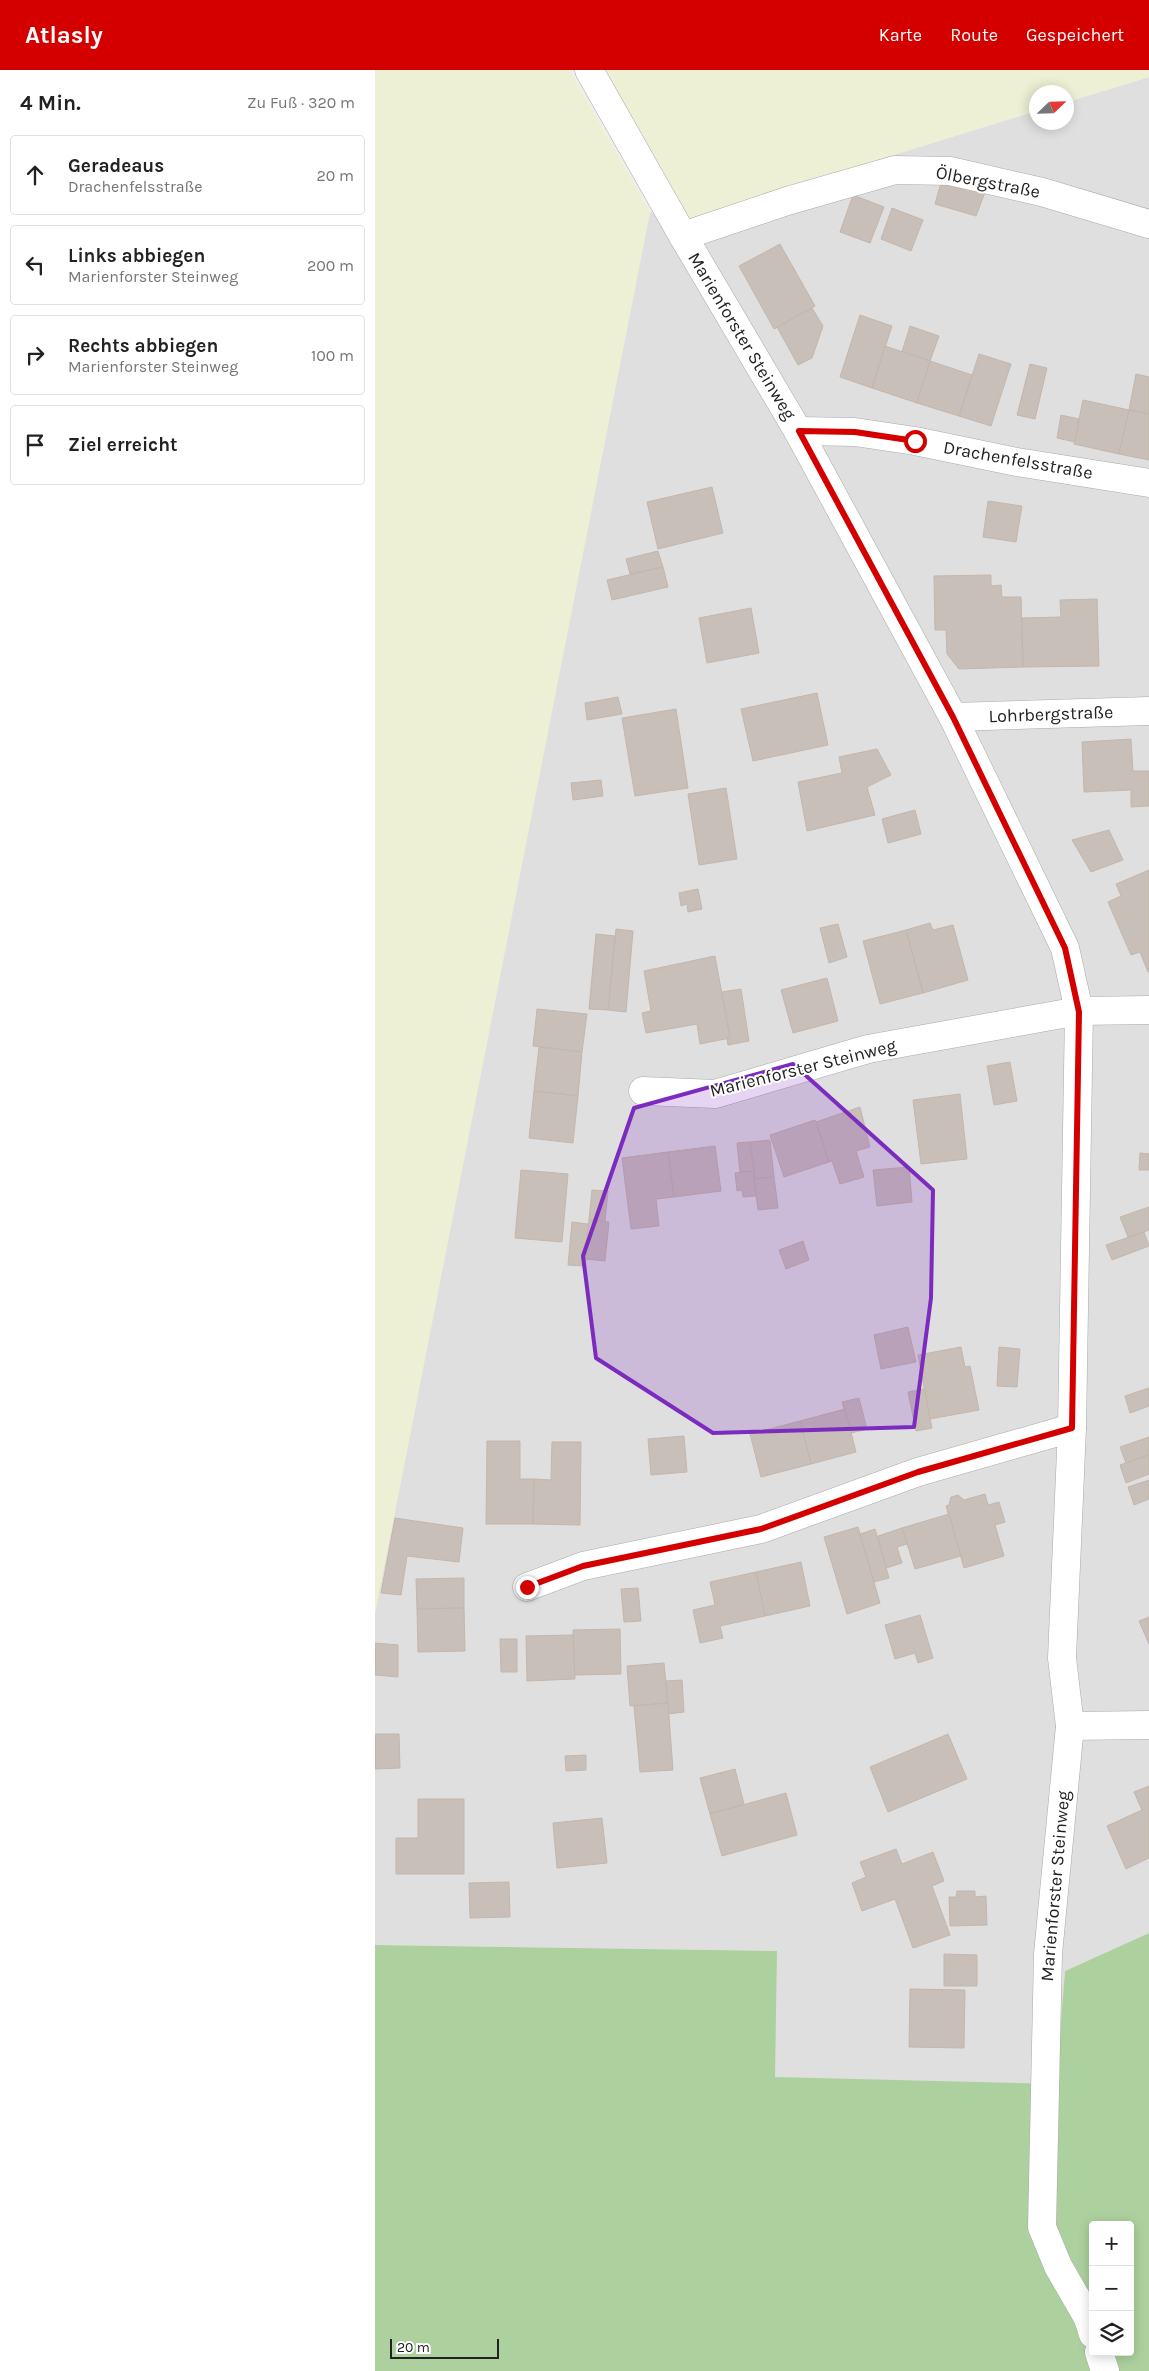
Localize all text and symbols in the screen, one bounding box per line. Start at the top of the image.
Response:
text: Atlasly [25,21,103,49]
text: Karte [879,24,922,46]
text: Route [950,24,998,46]
text: Gespeichert [1026,24,1124,46]
north arrow [1029,85,1074,130]
text: 4 Min. [20,91,81,115]
text: Zu Fuß · 320 m [247,93,355,112]
text: Geradeaus [68,155,164,177]
icon: ahead [21,161,49,189]
street label: Ölbergstraße [934,161,1042,203]
text: 20 m [316,166,354,185]
text: Drachenfelsstraße [68,177,203,196]
text: Links abbiegen [68,245,205,267]
street label: Marienforster Steinweg [683,248,801,424]
icon: left [21,251,49,279]
text: 200 m [307,256,354,275]
text: Marienforster Steinweg [68,267,238,286]
text: Rechts abbiegen [68,335,218,357]
icon: right [21,341,49,369]
text: 100 m [311,346,354,365]
text: Marienforster Steinweg [68,357,238,376]
route start [904,430,927,453]
icon: arrive [21,431,49,459]
text: Ziel erreicht [68,434,178,456]
street label: Drachenfelsstraße [942,436,1094,484]
street label: Lohrbergstraße [988,701,1114,727]
street label: Marienforster Steinweg [707,1034,899,1102]
route end [516,1576,539,1599]
street label: Marienforster Steinweg [1036,1790,1074,1982]
map controls [1089,2221,1134,2356]
button: + [1089,2221,1134,2266]
button: − [1089,2266,1134,2311]
button: layers [1089,2311,1134,2356]
scale bar [390,2336,499,2359]
text: 20 m [397,2339,430,2356]

